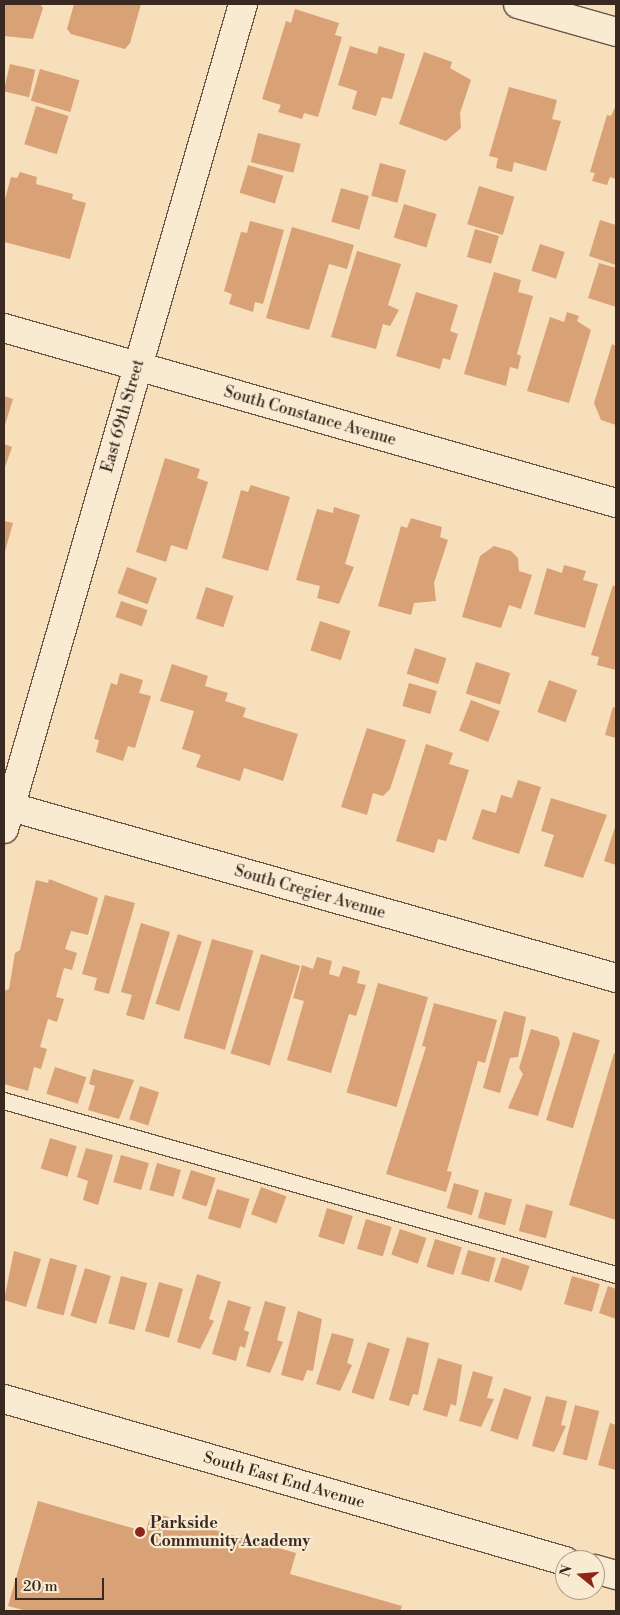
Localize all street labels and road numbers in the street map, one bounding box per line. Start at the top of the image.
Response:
street label: East 69th Street [98,357,148,475]
street label: South Constance Avenue [222,382,398,450]
street label: South Cregier Avenue [232,861,388,923]
street label: South East End Avenue [201,1448,367,1512]

